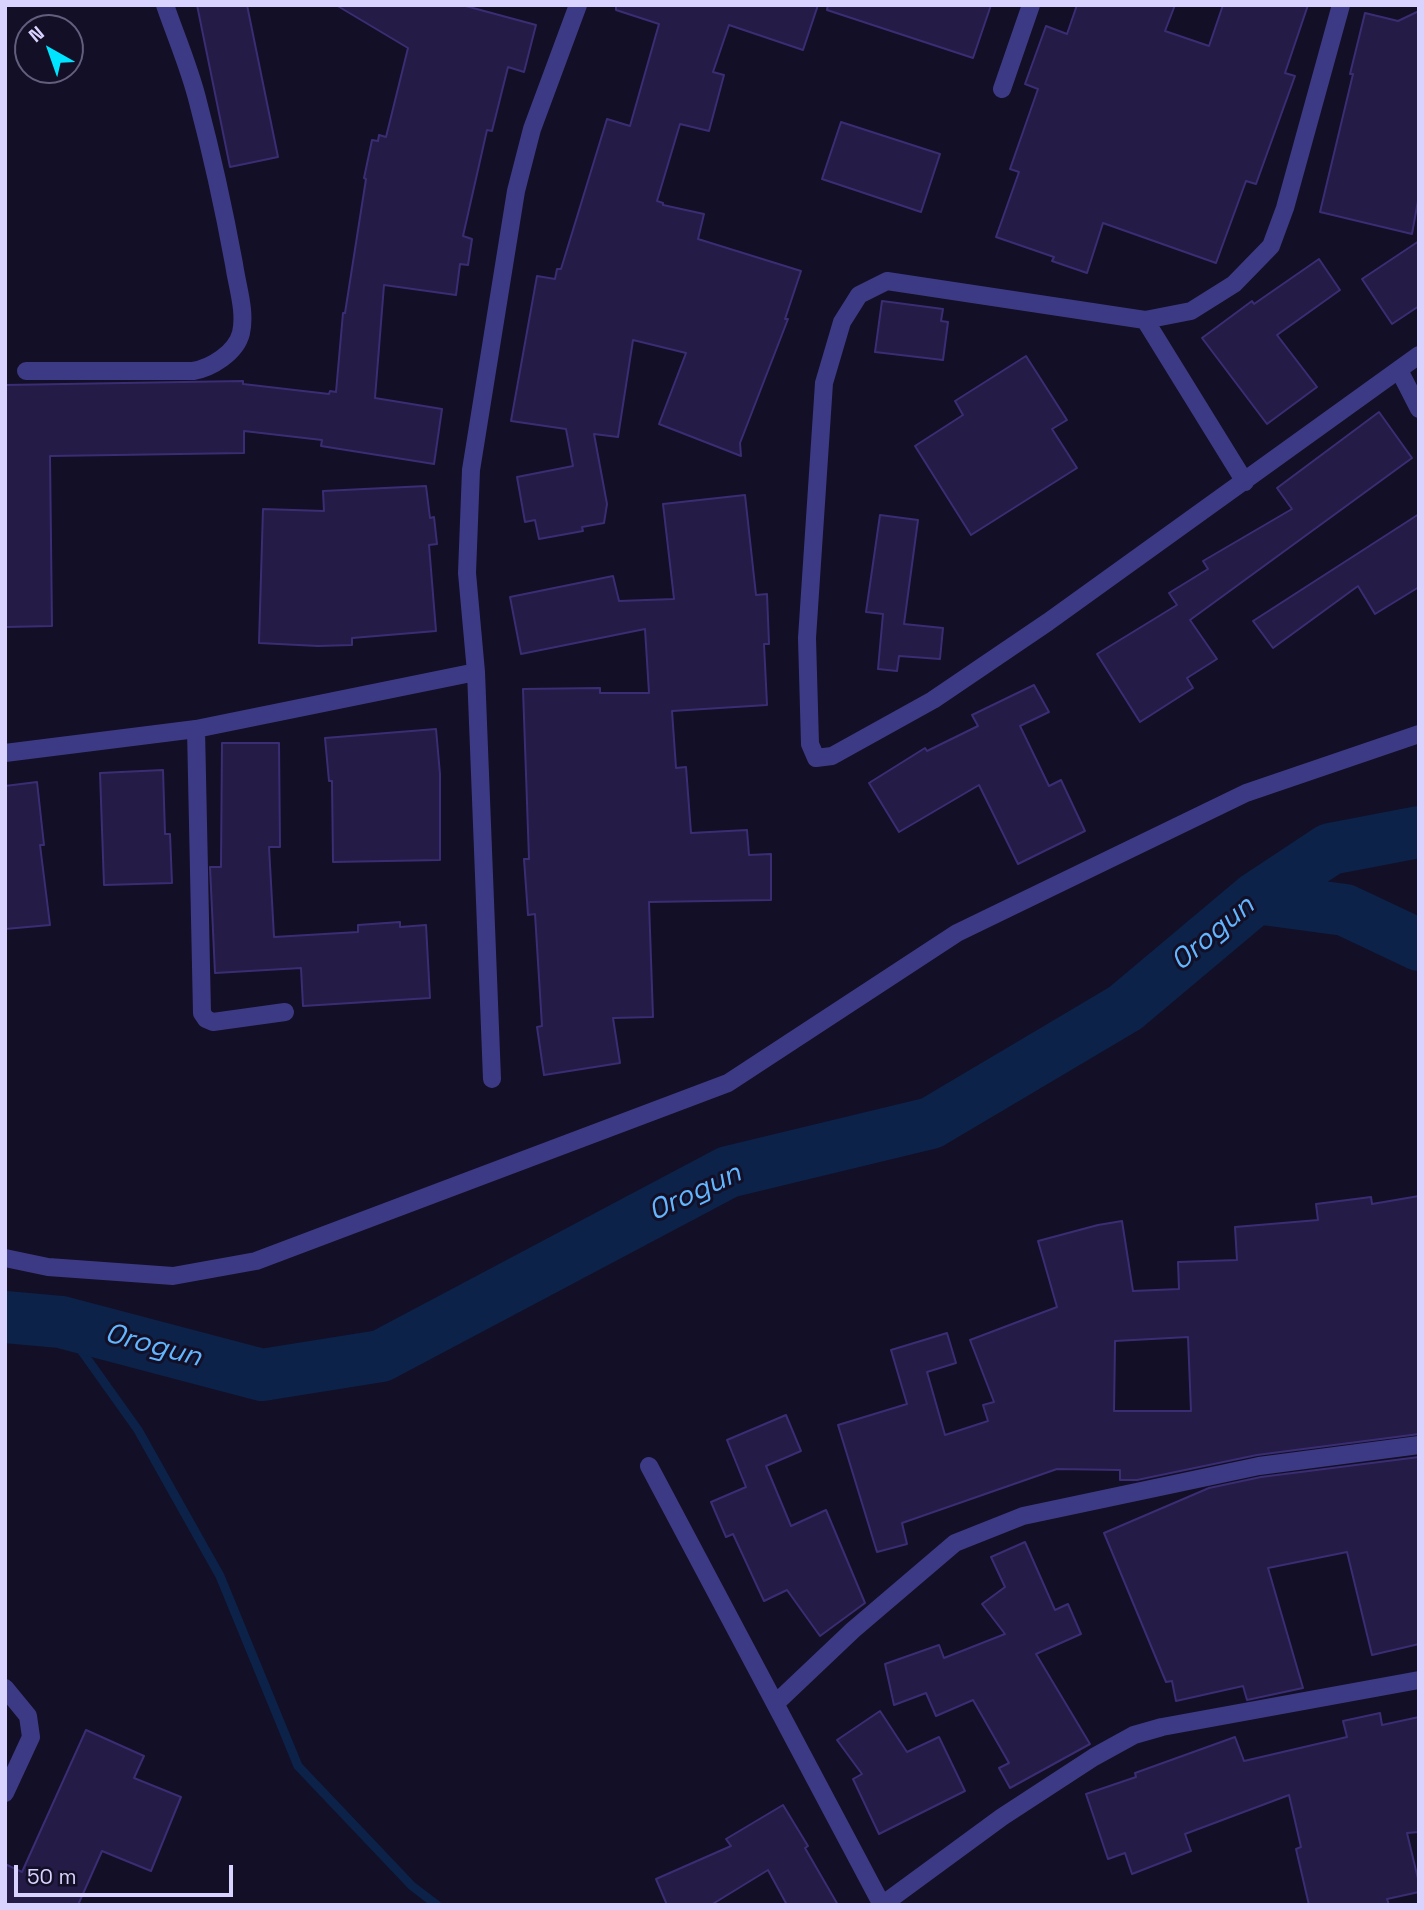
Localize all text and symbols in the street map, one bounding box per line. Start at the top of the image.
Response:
north arrow [14,14,84,84]
text: N [24,20,49,48]
water label: Orogun [1165,890,1261,978]
water label: Orogun [643,1157,747,1229]
water label: Orogun [101,1317,205,1375]
scale bar [18,1850,236,1894]
text: 50 m [27,1863,77,1890]

